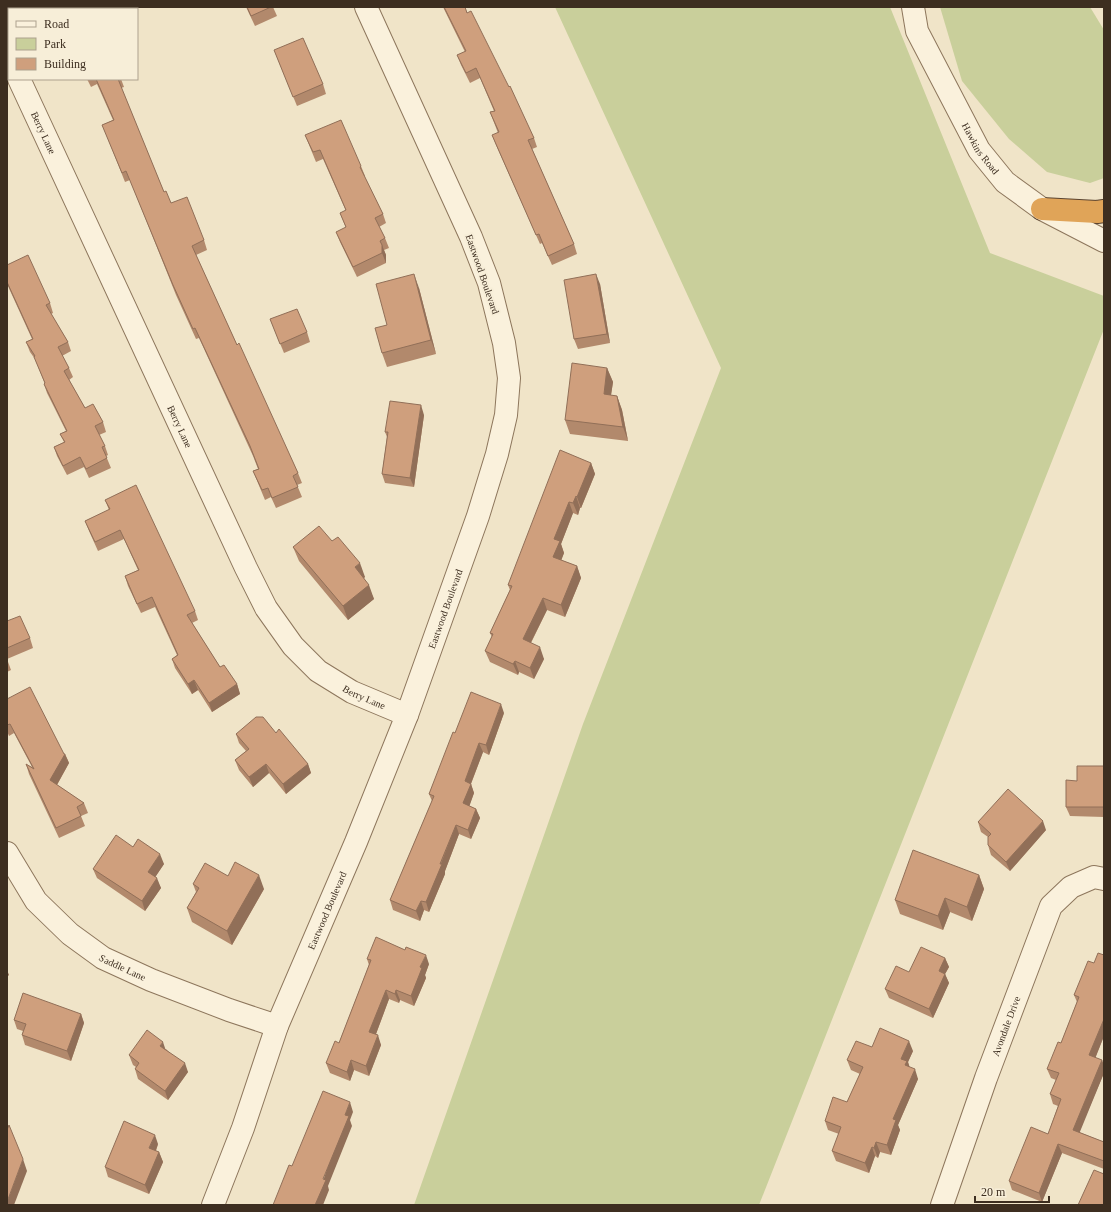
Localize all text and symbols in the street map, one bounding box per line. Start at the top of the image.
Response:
legend [8,8,138,80]
text: Road [44,17,69,31]
text: Park [44,37,66,51]
text: Building [44,57,86,71]
street label: Berry Lane [29,110,58,156]
street label: Hawkins Road [960,121,1001,176]
street label: Eastwood Boulevard [464,233,501,315]
street label: Berry Lane [165,404,195,450]
street label: Eastwood Boulevard [426,568,465,650]
street label: Berry Lane [341,683,388,712]
street label: Eastwood Boulevard [306,870,349,951]
street label: Saddle Lane [97,952,148,983]
street label: Avondale Drive [990,994,1023,1058]
scale bar [975,1178,1049,1204]
text: 20 m [981,1185,1006,1199]

